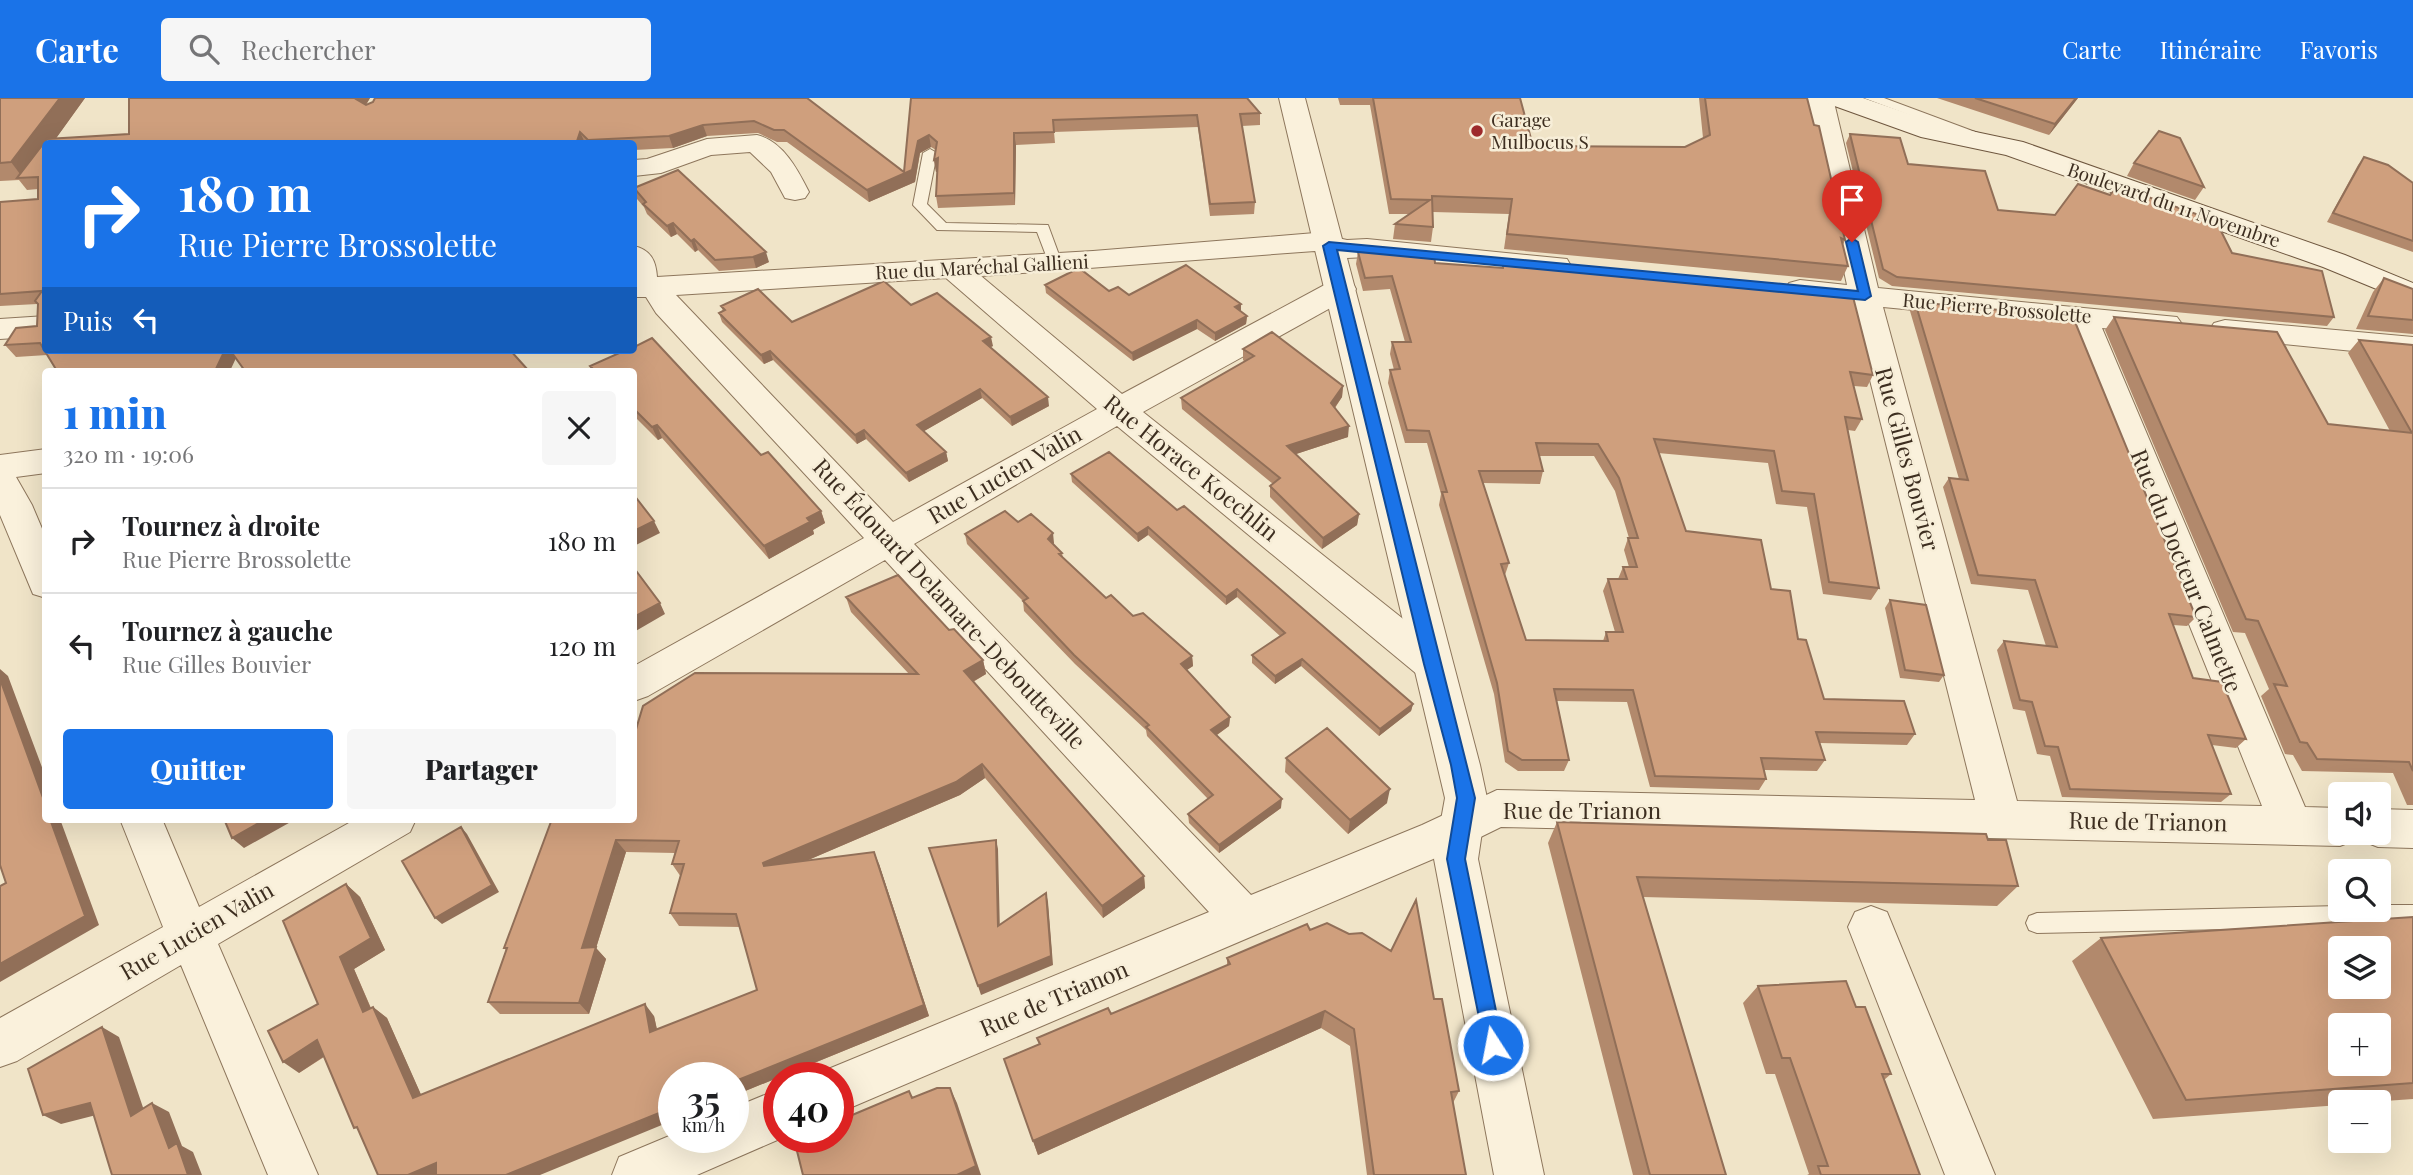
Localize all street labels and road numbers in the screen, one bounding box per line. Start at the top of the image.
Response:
street label: Boulevard du 11 Novembre [2064,155,2284,253]
street label: Rue du Maréchal Gallieni [874,247,1090,285]
street label: Rue Pierre Brossolette [1902,286,2093,328]
street label: Rue Gilles Bouvier [1869,363,1948,554]
street label: Rue Horace Koechlin [1098,387,1286,547]
street label: Rue Lucien Valin [922,417,1087,530]
street label: Rue du Docteur Calmette [2124,444,2250,697]
street label: Rue Édouard Delamare-Deboutteville [807,451,1093,755]
street label: Rue de Trianon [1503,794,1662,825]
street label: Rue de Trianon [2068,804,2228,837]
street label: Rue Lucien Valin [114,873,279,986]
street label: Rue de Trianon [974,952,1133,1043]

